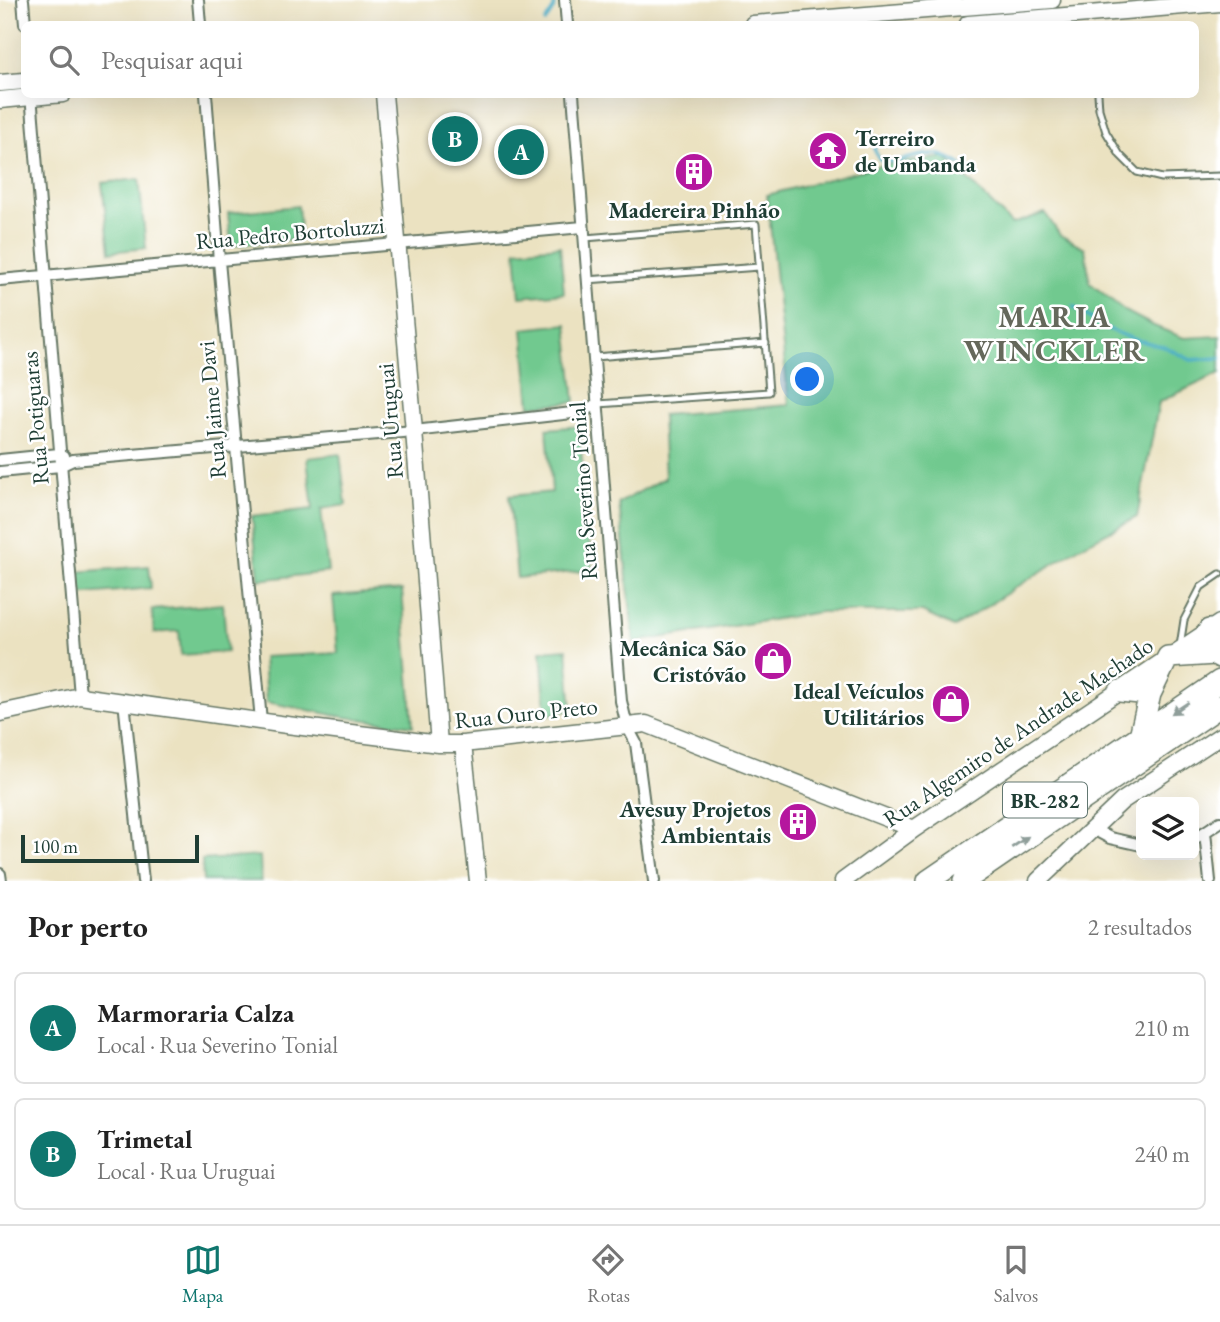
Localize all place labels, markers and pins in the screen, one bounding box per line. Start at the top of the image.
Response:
pin: B [432,113,478,165]
place label: Terreiro de Umbanda [855,123,977,179]
pin: A [498,126,544,178]
temple icon: Terreiro de Umbanda [807,130,849,172]
building icon: Madereira Pinhão [673,151,715,193]
place label: Madereira Pinhão [608,195,780,225]
place label: Mecânica São Cristóvão [619,633,746,689]
shop icon: Mecânica São Cristóvão [752,640,794,682]
place label: Ideal Veículos Utilitários [794,676,924,732]
shop icon: Ideal Veículos Utilitários [930,683,972,725]
place label: Avesuy Projetos Ambientais [619,794,771,850]
building icon: Avesuy Projetos Ambientais [777,801,819,843]

